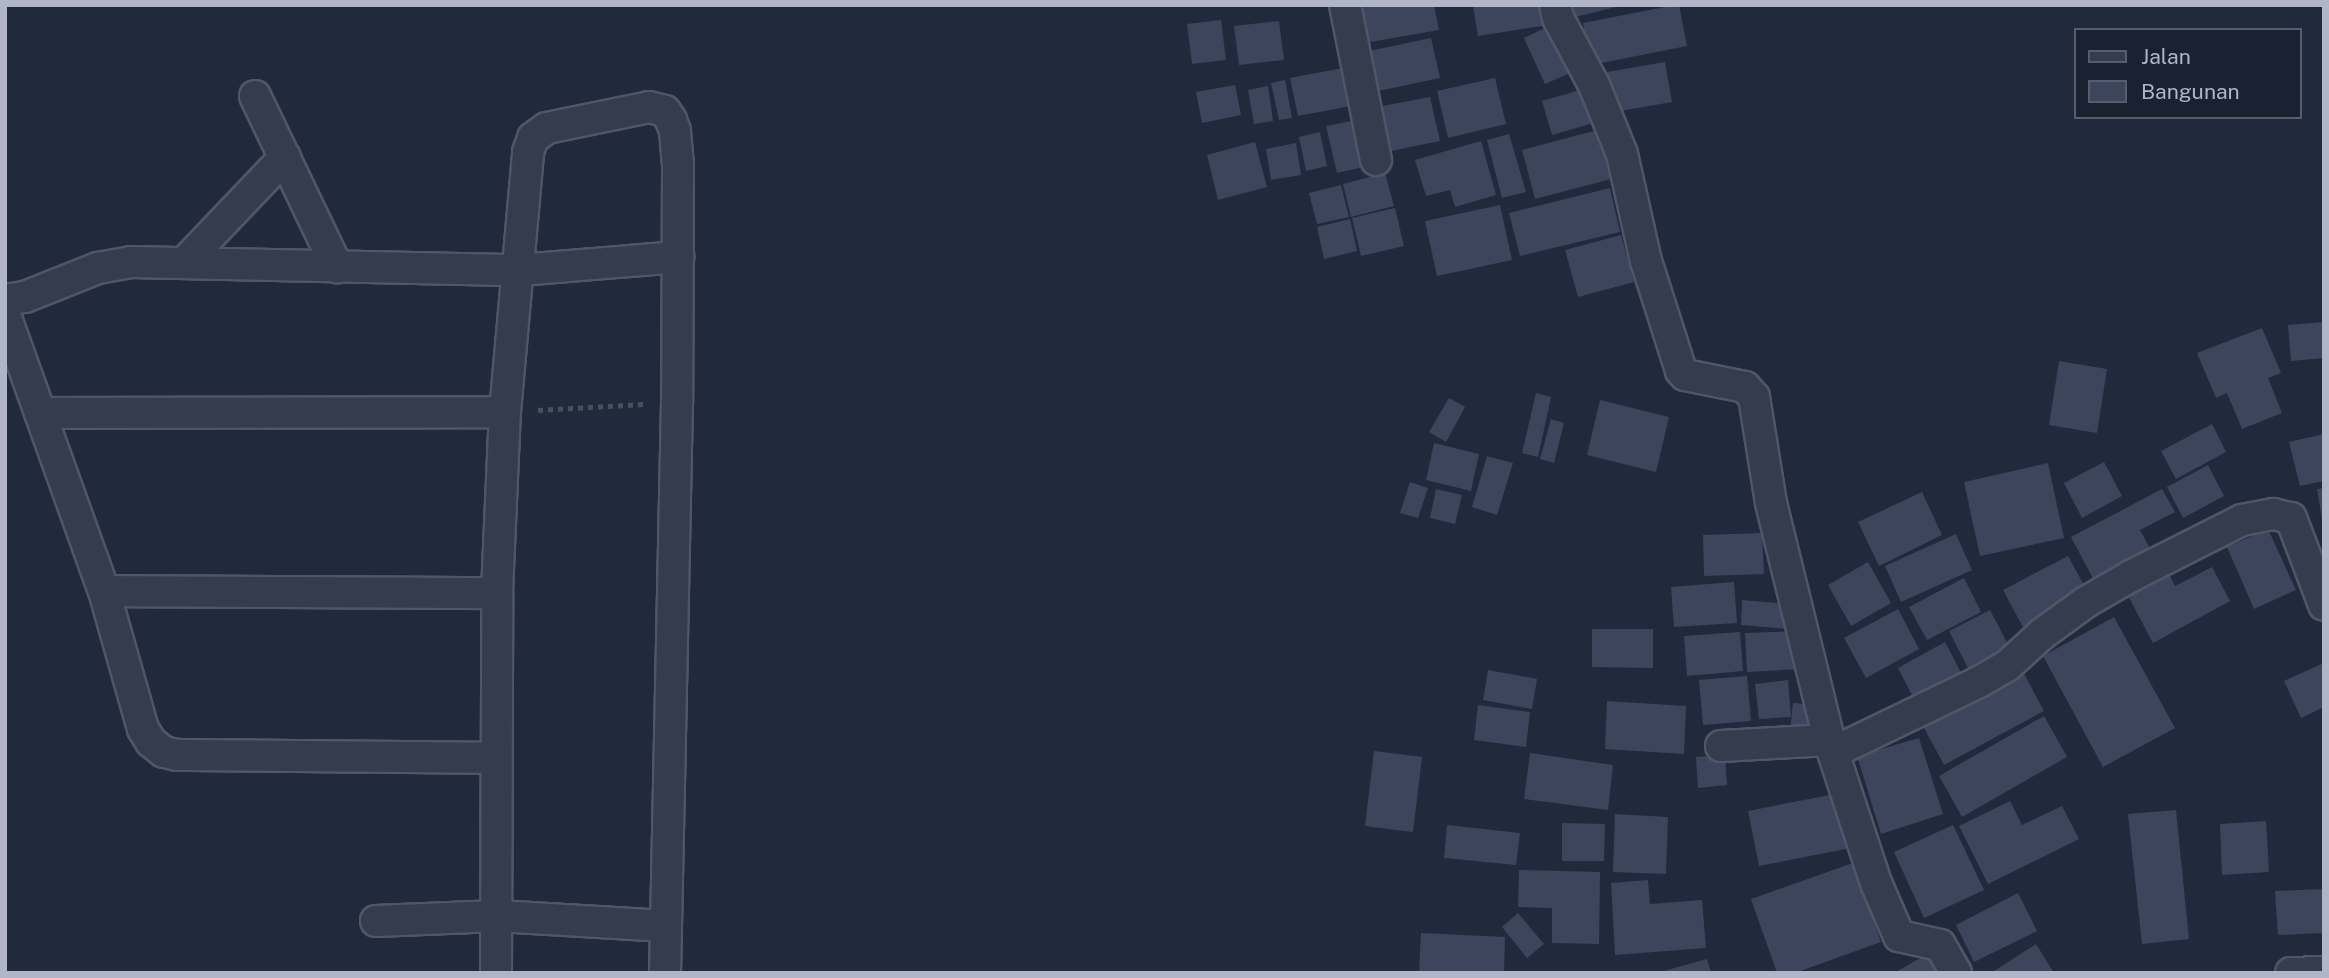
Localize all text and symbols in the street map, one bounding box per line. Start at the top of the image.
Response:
legend [2074,28,2301,119]
text: Jalan [2141,44,2191,69]
text: Bangunan [2141,79,2240,104]

